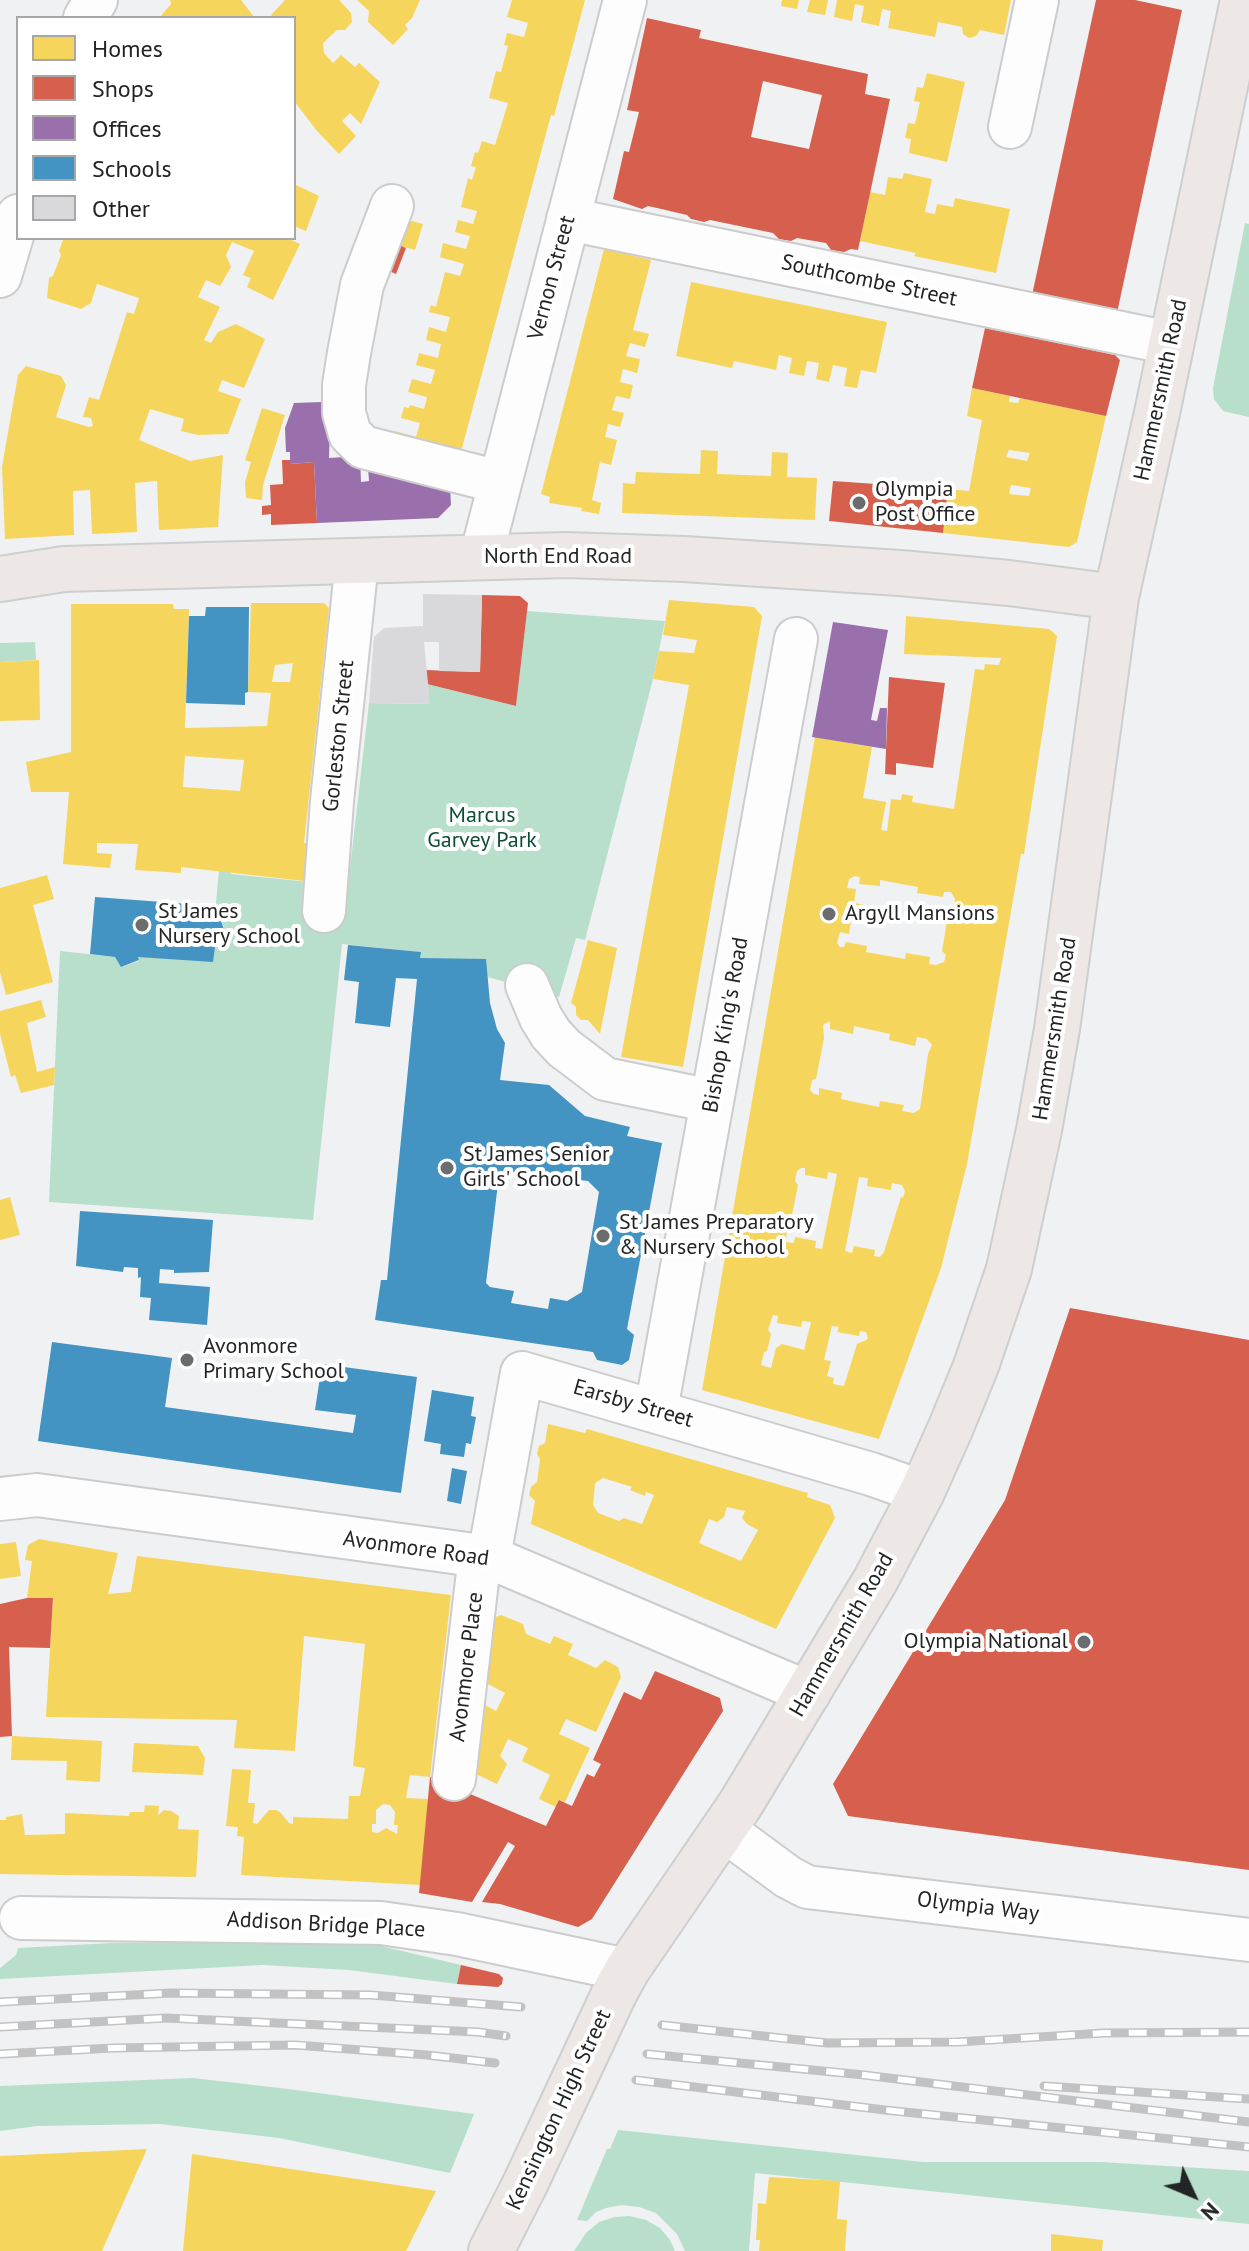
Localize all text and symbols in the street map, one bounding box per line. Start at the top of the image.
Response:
legend [16,16,296,240]
text: Homes [92,33,163,64]
text: Shops [92,73,154,104]
text: Offices [92,113,162,144]
text: Schools [92,153,172,184]
text: Other [92,193,150,224]
street label: Vernon Street [523,213,581,343]
street label: Southcombe Street [779,249,959,313]
street label: Hammersmith Road [1129,297,1193,483]
place label: Olympia Post Office [875,477,975,528]
marker: Olympia Post Office [850,494,868,512]
street label: North End Road [484,544,632,570]
street label: Gorleston Street [318,659,360,813]
park label: Marcus Garvey Park [427,803,537,854]
place label: St James Nursery School [158,899,300,950]
place label: Argyll Mansions [845,901,995,927]
marker: Argyll Mansions [820,905,838,923]
marker: St James Nursery School [133,916,151,934]
street label: Bishop King's Road [698,935,754,1115]
street label: Hammersmith Road [1027,936,1083,1122]
place label: St James Senior Girls' School [463,1142,610,1194]
marker: St James Senior Girls' School [438,1159,456,1177]
place label: St James Preparatory & Nursery School [619,1210,814,1262]
marker: St James Preparatory & Nursery School [594,1227,612,1245]
place label: Avonmore Primary School [203,1334,344,1386]
marker: Avonmore Primary School [178,1351,196,1369]
street label: Earsby Street [570,1374,696,1434]
street label: Avonmore Road [341,1526,491,1572]
street label: Hammersmith Road [784,1548,900,1722]
street label: Avonmore Place [445,1591,489,1743]
place label: Olympia National [904,1629,1068,1655]
marker: Olympia National [1075,1633,1093,1651]
street label: Olympia Way [916,1886,1040,1928]
street label: Addison Bridge Place [226,1907,426,1943]
street label: Kensington High Street [501,2006,617,2214]
north arrow [1153,2155,1233,2235]
text: N [1195,2197,1225,2227]

